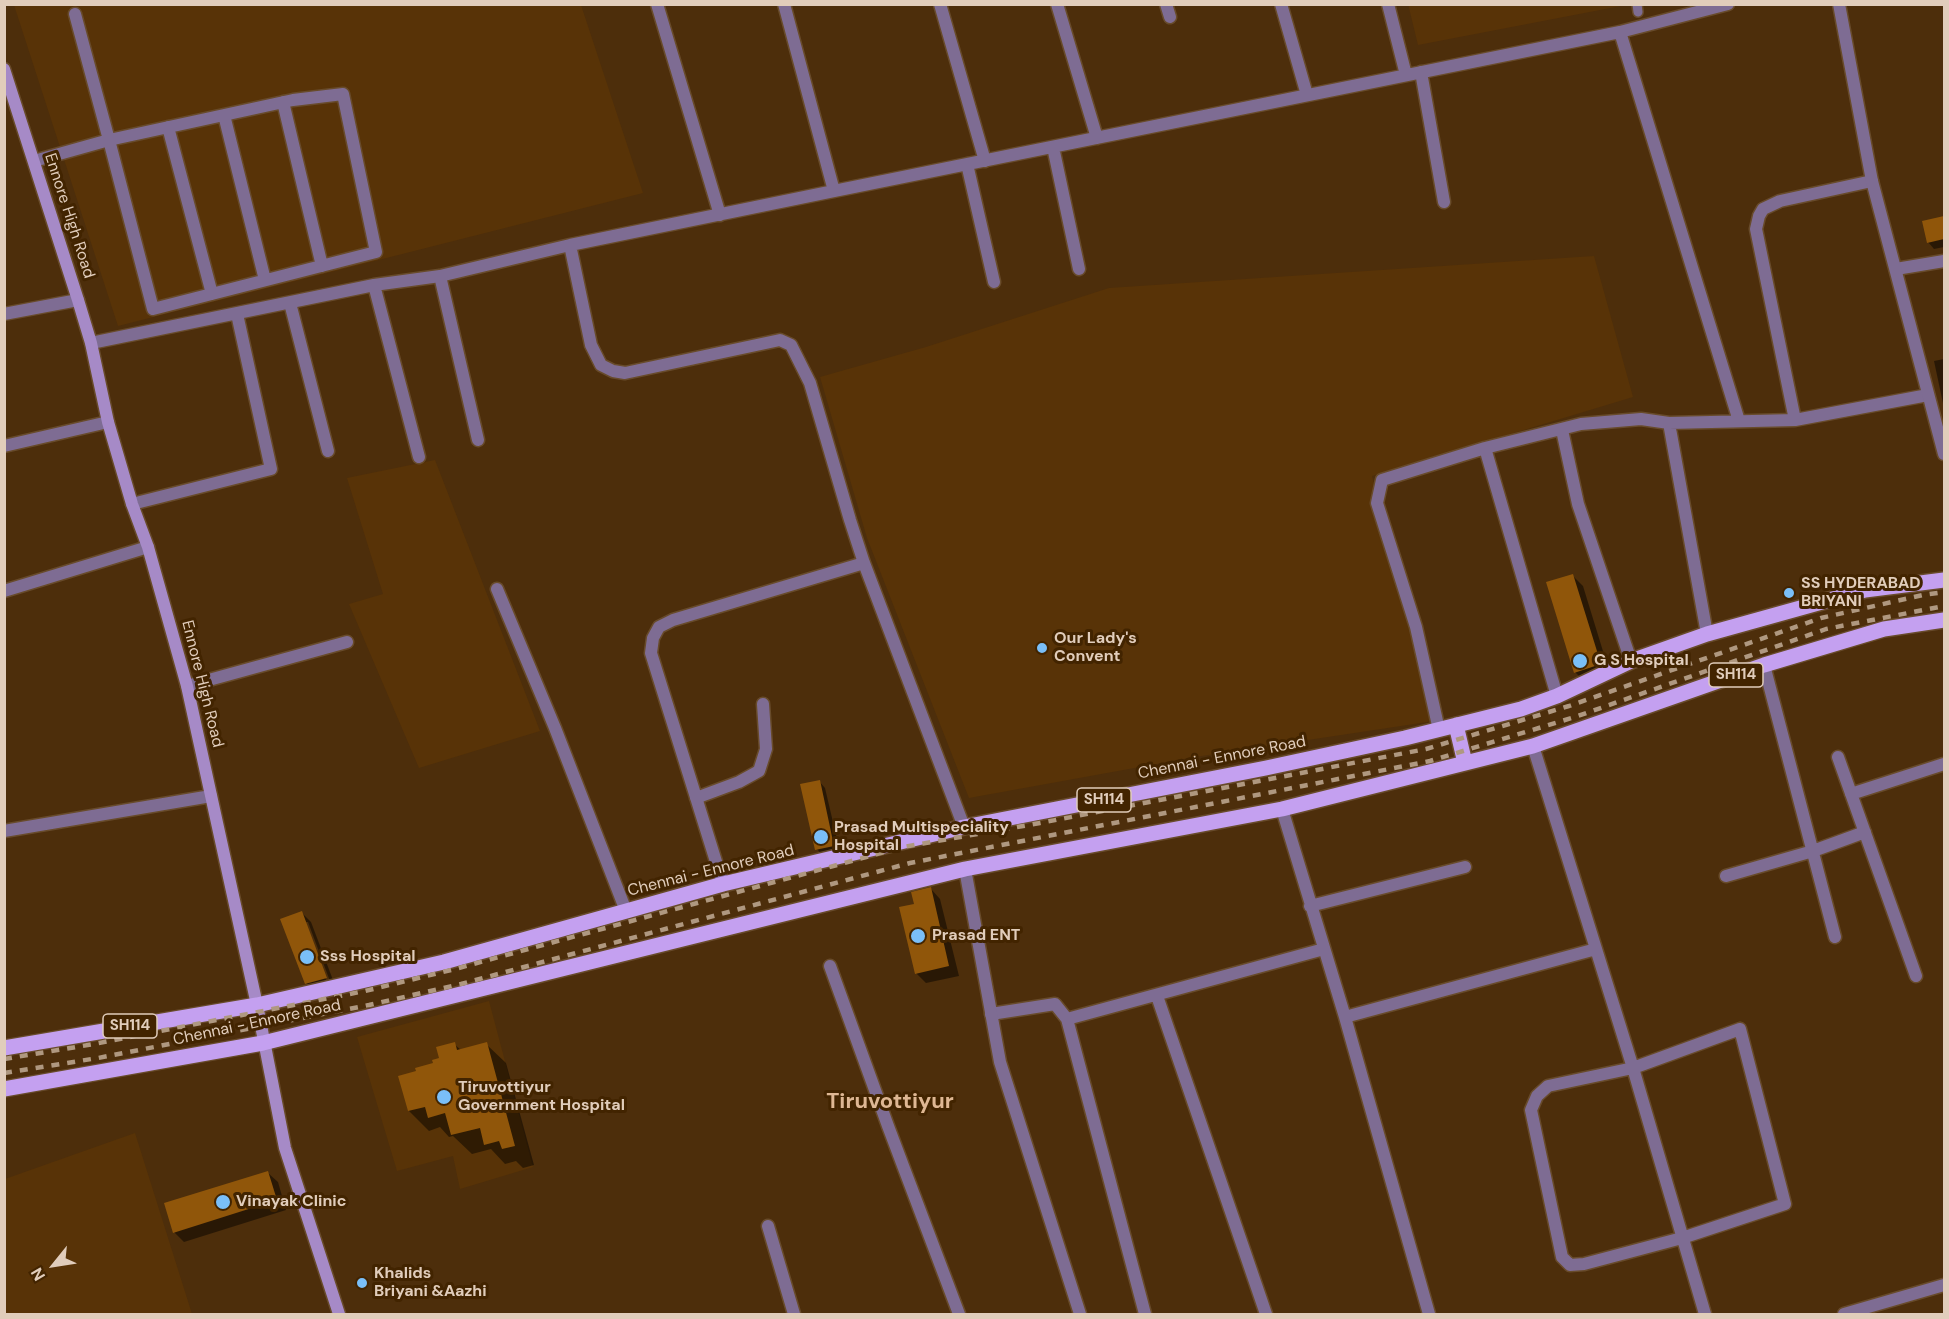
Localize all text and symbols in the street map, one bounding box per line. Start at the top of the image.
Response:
street label: Ennore High Road [40,151,98,281]
place label: SS HYDERABAD BRIYANI [1801,574,1921,612]
marker: SS HYDERABAD BRIYANI [1782,586,1796,600]
street label: Ennore High Road [177,618,227,750]
place label: Our Lady's Convent [1054,629,1137,667]
marker: Our Lady's Convent [1035,641,1049,655]
place label: G S Hospital [1594,651,1689,671]
marker: G S Hospital [1571,652,1589,670]
road number: SH114 [1709,663,1763,687]
street label: Chennai - Ennore Road [1136,732,1308,784]
road number: SH114 [1077,788,1131,812]
place label: Prasad Multispeciality Hospital [834,818,1009,856]
marker: Prasad Multispeciality Hospital [812,828,830,846]
street label: Chennai - Ennore Road [626,841,796,901]
place label: Prasad ENT [932,926,1020,946]
marker: Prasad ENT [909,927,927,945]
place label: Sss Hospital [320,947,416,967]
marker: Sss Hospital [298,948,316,966]
street label: Chennai - Ennore Road [171,996,343,1050]
road number: SH114 [103,1014,157,1038]
place label: Tiruvottiyur Government Hospital [458,1078,625,1116]
marker: Tiruvottiyur Government Hospital [435,1088,453,1106]
district label: Tiruvottiyur [826,1089,954,1115]
place label: Vinayak Clinic [236,1192,346,1212]
marker: Vinayak Clinic [214,1193,232,1211]
north arrow [24,1235,84,1295]
text: N [26,1264,50,1285]
place label: Khalids Briyani &Aazhi [374,1264,487,1302]
marker: Khalids Briyani &Aazhi [355,1276,369,1290]

